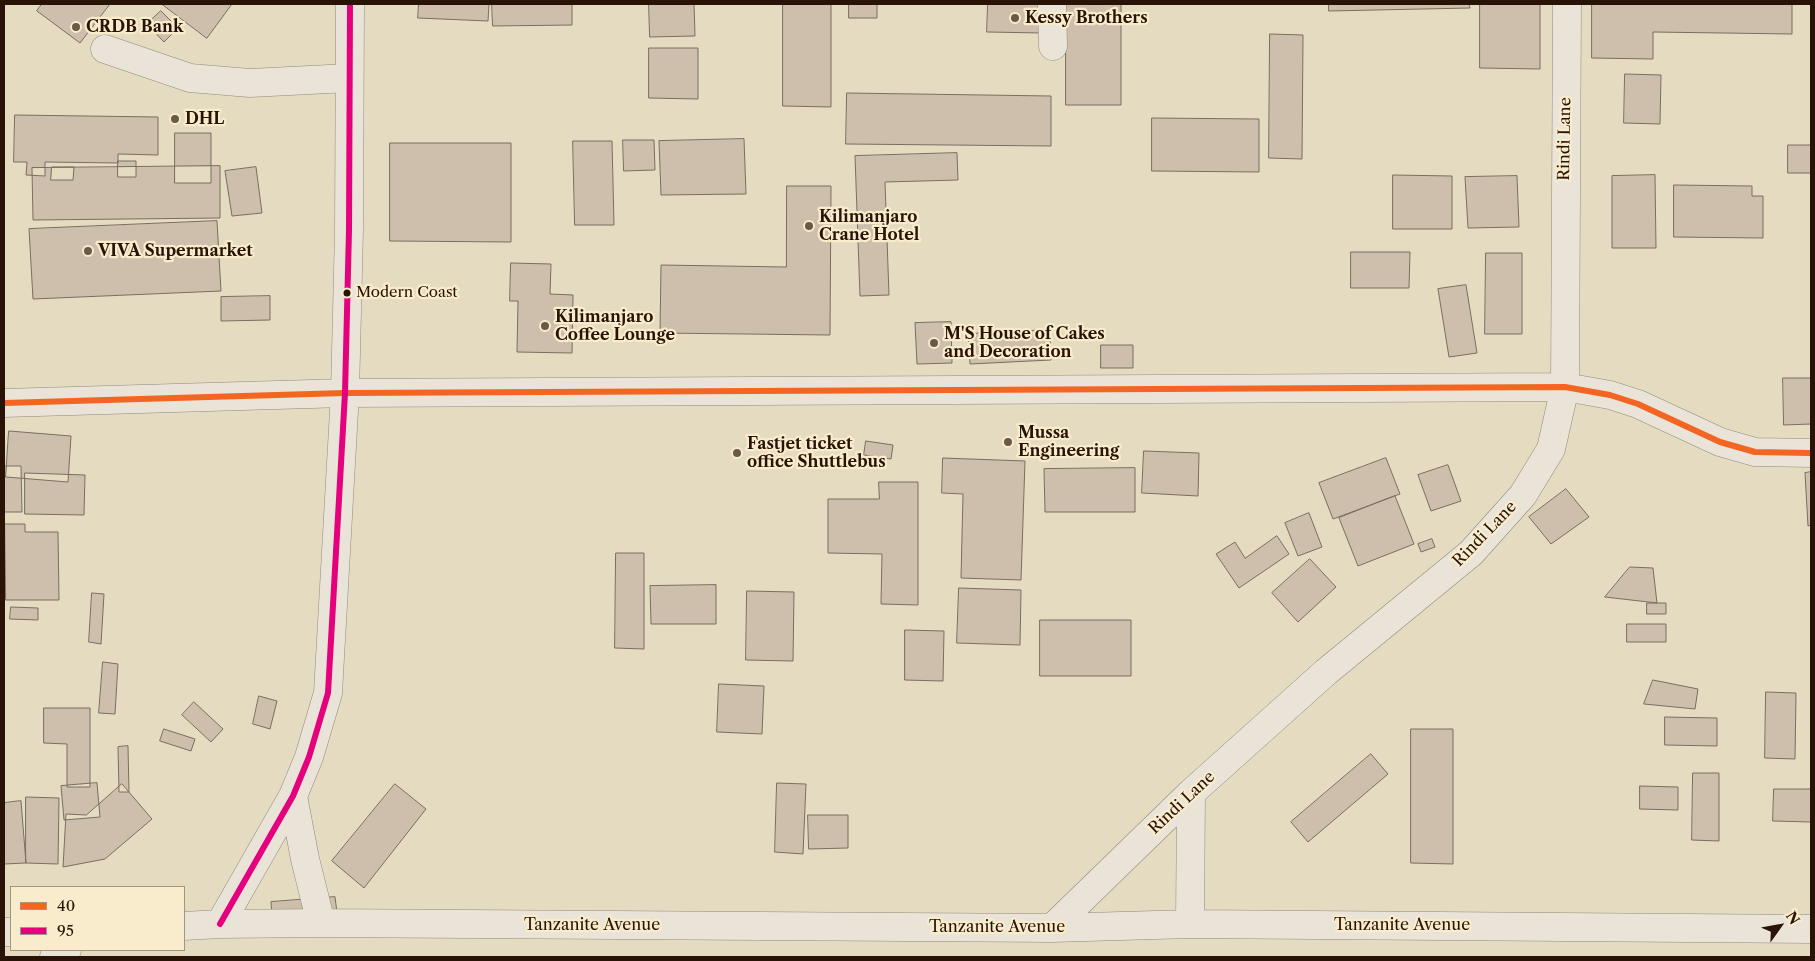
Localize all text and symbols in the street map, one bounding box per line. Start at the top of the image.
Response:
place label: Kessy Brothers [1025,8,1148,28]
marker: Kessy Brothers [1009,12,1021,24]
place label: CRDB Bank [86,17,183,37]
marker: CRDB Bank [70,21,82,33]
street label: Rindi Lane [1555,97,1575,181]
place label: DHL [185,109,224,129]
marker: DHL [169,113,181,125]
place label: Kilimanjaro Crane Hotel [819,207,919,245]
marker: Kilimanjaro Crane Hotel [803,220,815,232]
place label: VIVA Supermarket [98,241,253,261]
marker: VIVA Supermarket [82,245,94,257]
place label: Modern Coast [356,284,458,302]
marker: Modern Coast [342,288,352,298]
place label: Kilimanjaro Coffee Lounge [555,307,675,345]
marker: Kilimanjaro Coffee Lounge [539,320,551,332]
place label: M'S House of Cakes and Decoration [944,324,1105,362]
marker: M'S House of Cakes and Decoration [928,337,940,349]
place label: Mussa Engineering [1018,423,1119,461]
place label: Fastjet ticket office Shuttlebus [747,434,886,472]
marker: Mussa Engineering [1002,436,1014,448]
marker: Fastjet ticket office Shuttlebus [731,447,743,459]
street label: Rindi Lane [1449,497,1521,571]
street label: Rindi Lane [1145,768,1219,838]
legend [10,886,185,951]
text: 40 [57,896,75,915]
north arrow [1755,901,1805,951]
text: N [1782,908,1804,928]
street label: Tanzanite Avenue [524,915,660,935]
street label: Tanzanite Avenue [1334,915,1470,935]
street label: Tanzanite Avenue [929,917,1065,937]
text: 95 [57,921,74,940]

